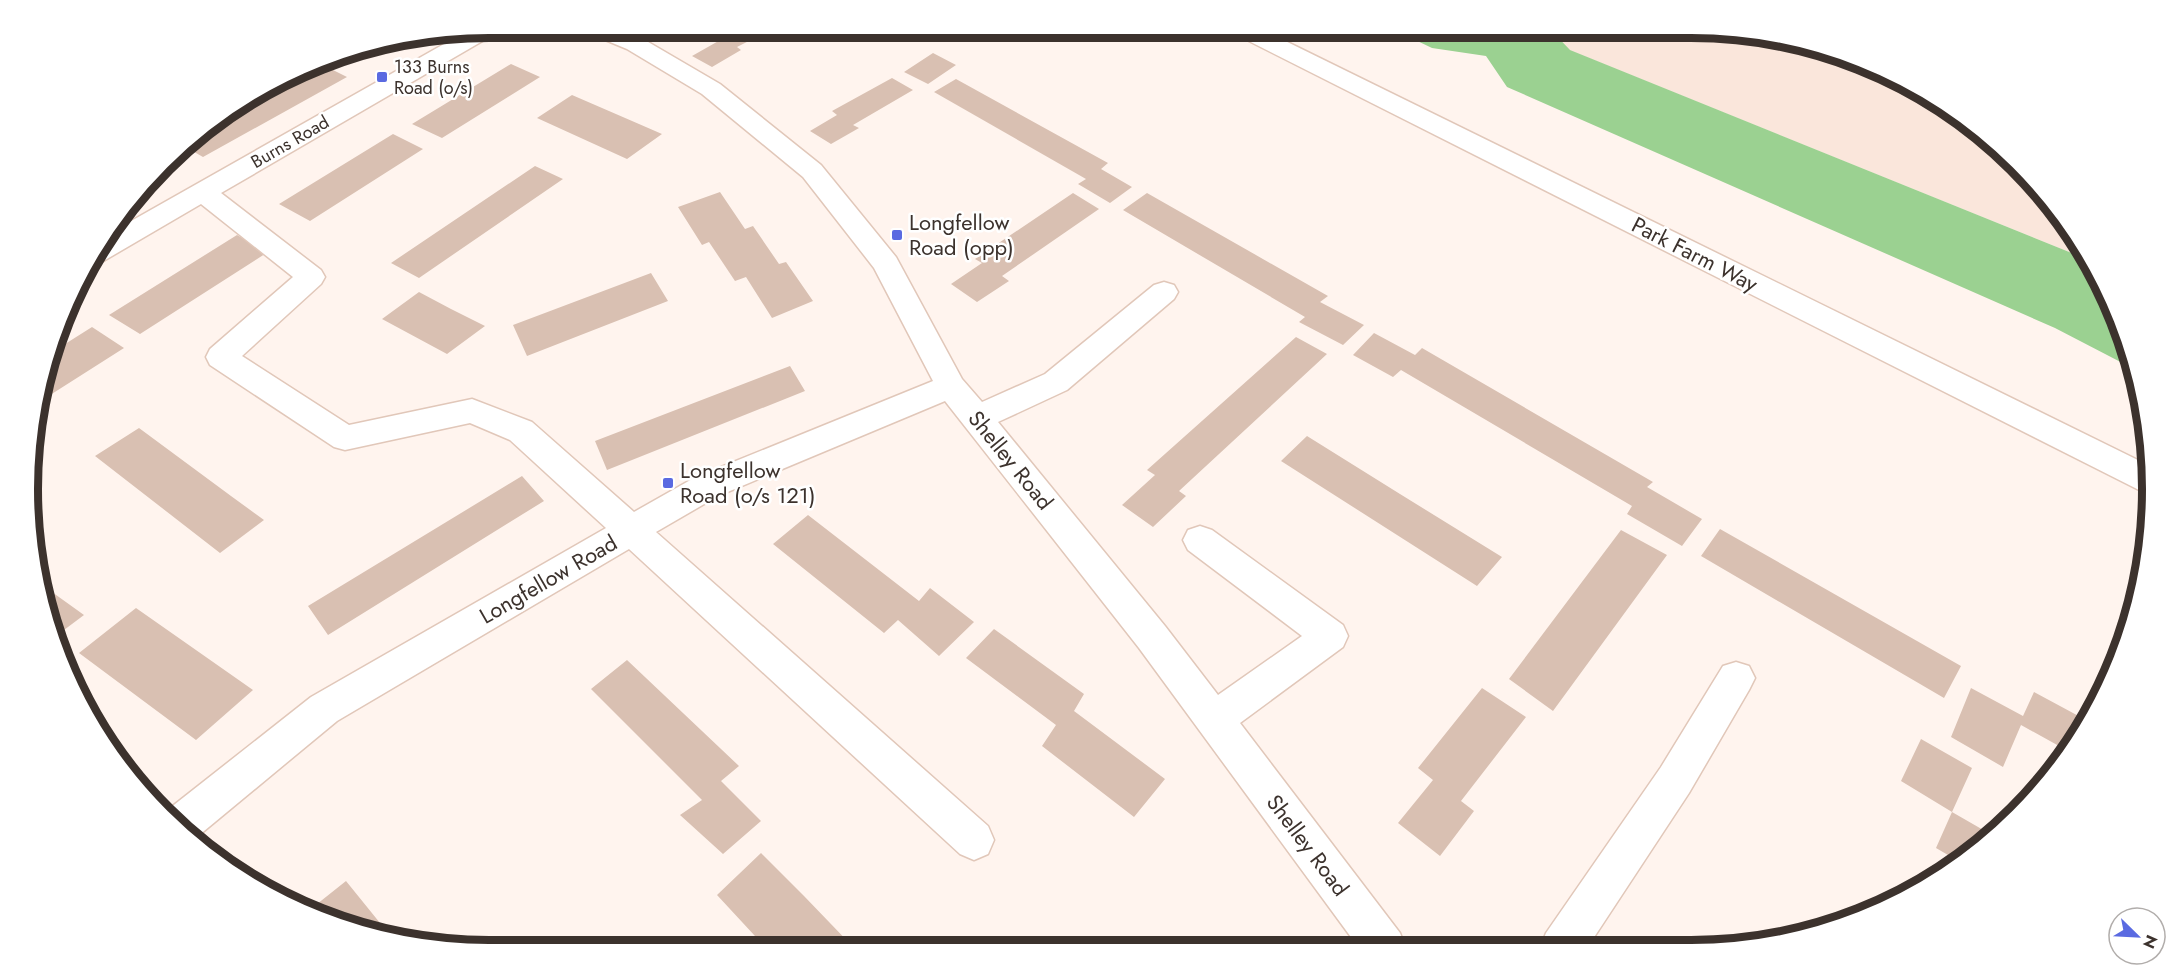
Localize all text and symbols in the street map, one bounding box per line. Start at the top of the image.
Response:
place label: 133 Burns Road (o/s) [394,54,473,101]
marker: 133 Burns Road (o/s) [375,70,389,84]
street label: Burns Road [246,109,334,175]
place label: Longfellow Road (opp) [909,206,1014,263]
street label: Park Farm Way [1626,208,1764,300]
marker: Longfellow Road (opp) [890,228,904,242]
street label: Shelley Road [961,403,1061,517]
place label: Longfellow Road (o/s 121) [680,454,816,511]
marker: Longfellow Road (o/s 121) [661,476,675,490]
street label: Longfellow Road [473,527,623,631]
street label: Shelley Road [1259,788,1357,902]
north arrow [2107,906,2167,966]
text: N [2137,931,2163,952]

